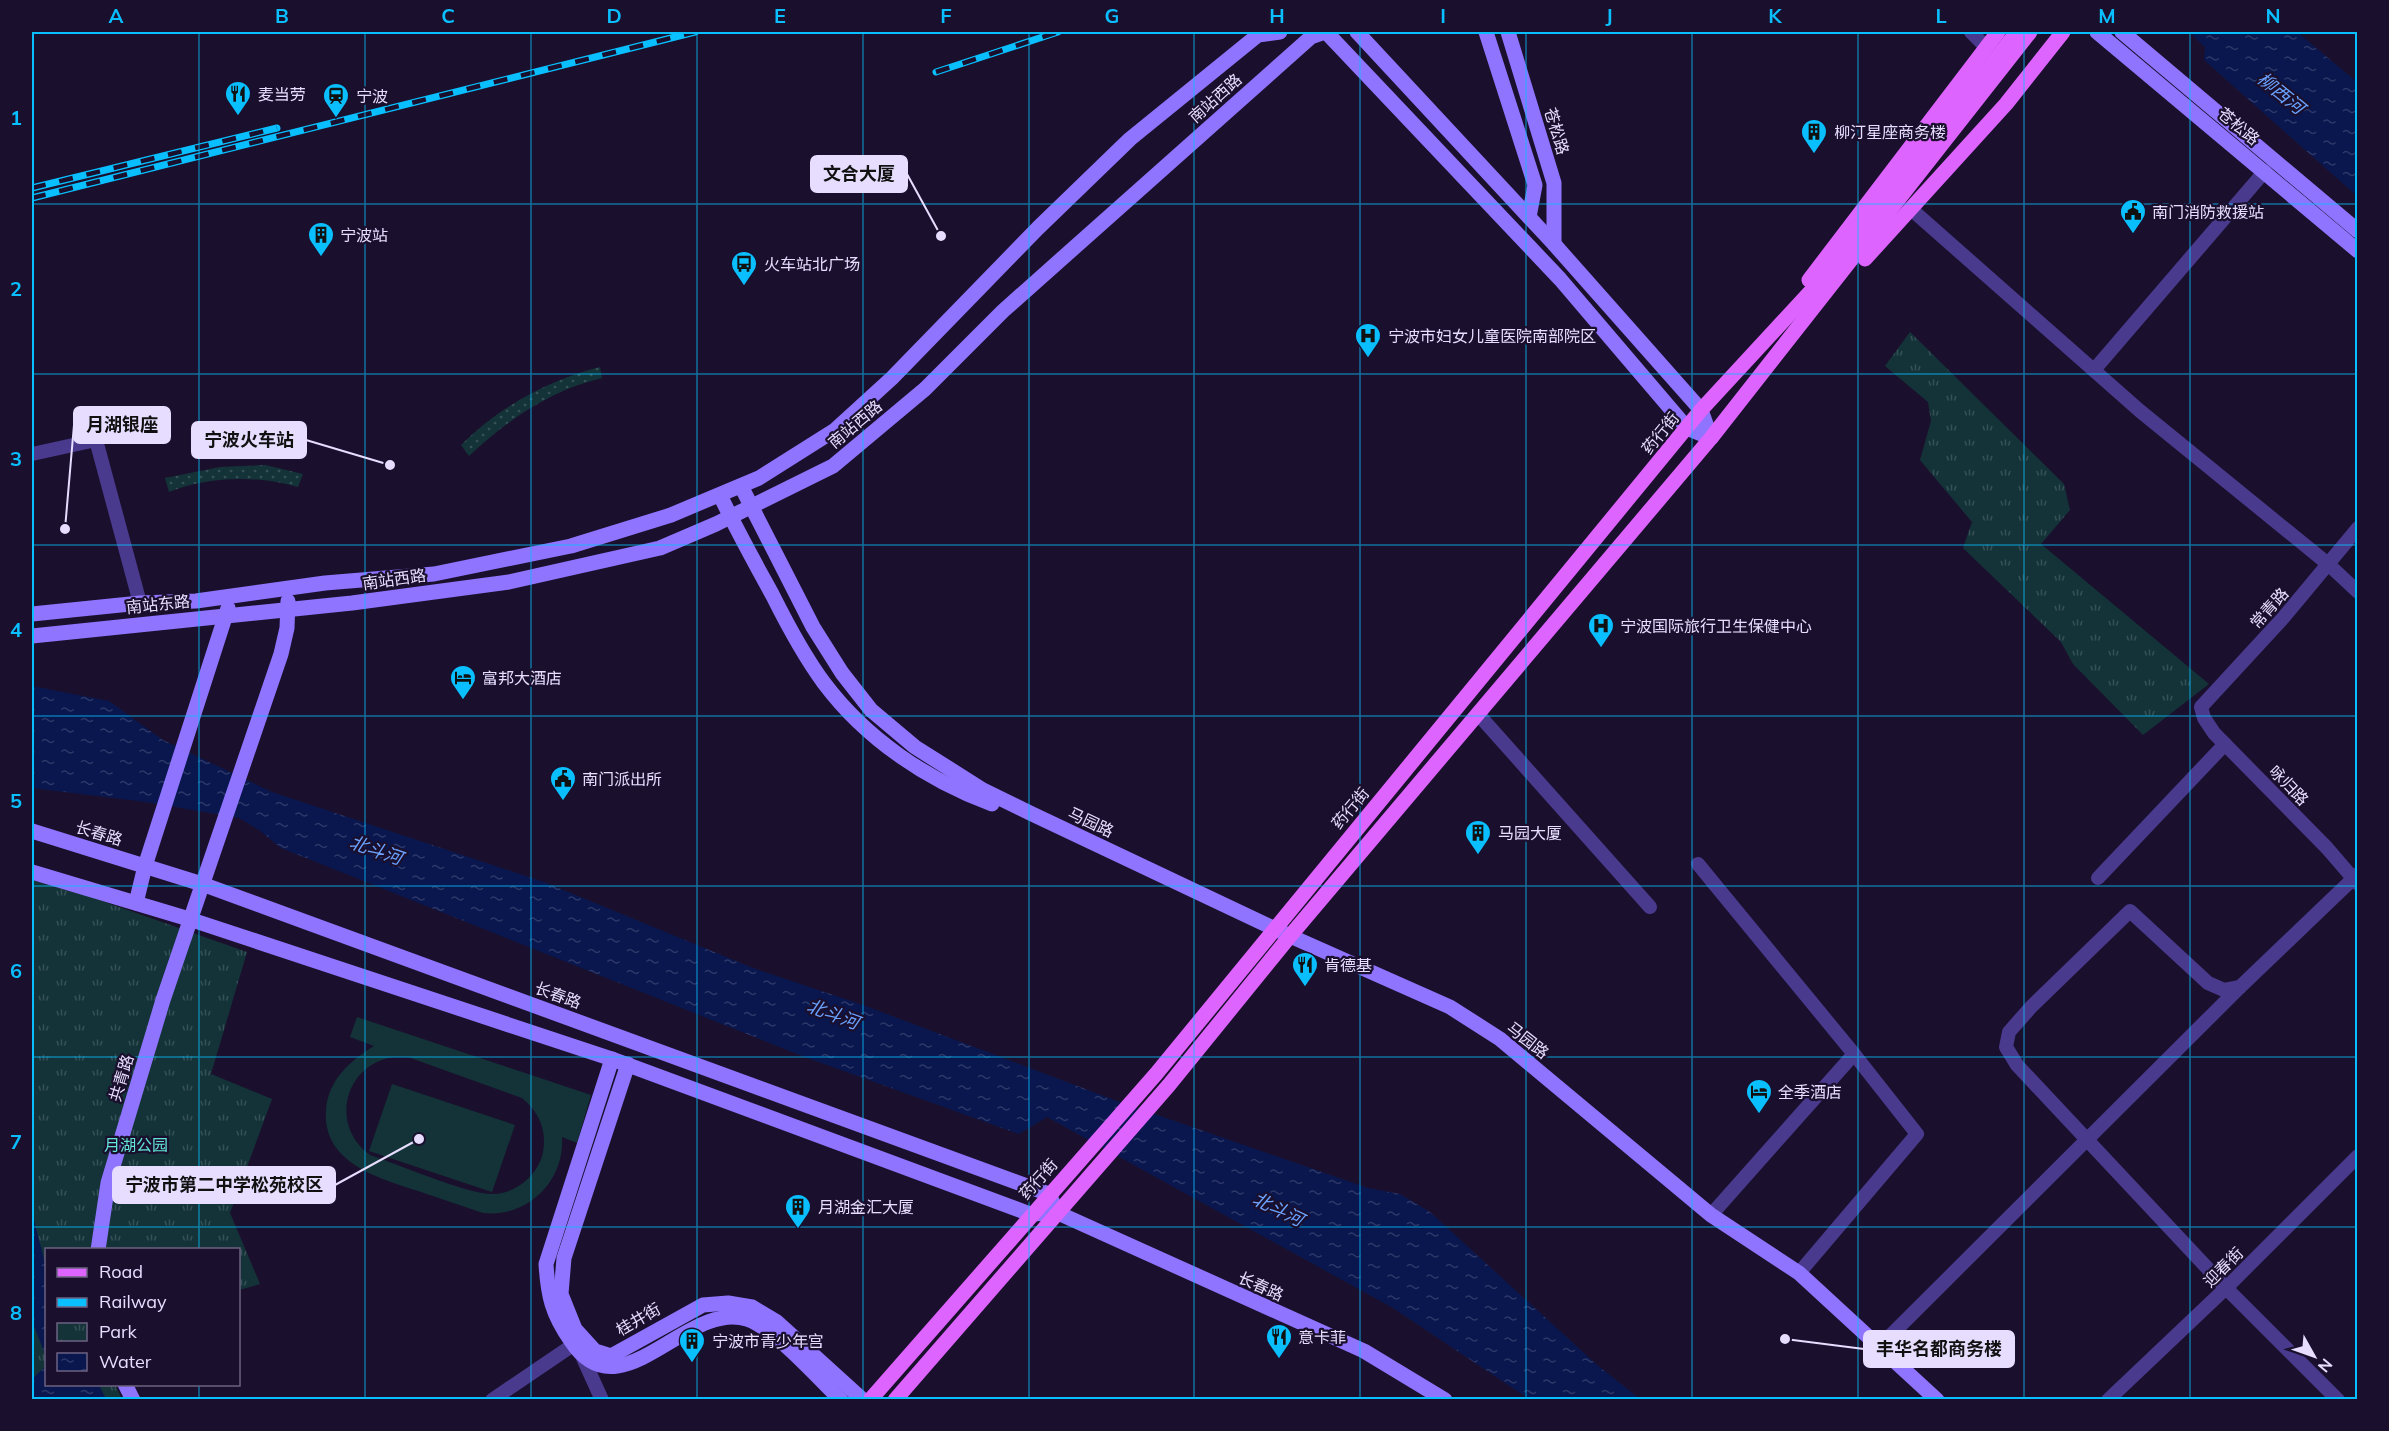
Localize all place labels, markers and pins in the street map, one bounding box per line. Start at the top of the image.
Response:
restaurant icon: 麦当劳 [223,79,253,117]
station icon: 宁波 [321,81,351,119]
place label: 麦当劳 [258,84,306,104]
place label: 宁波 [356,86,388,106]
building icon: 柳汀星座商务楼 [1799,117,1829,155]
place label: 柳汀星座商务楼 [1834,122,1946,142]
callout: 文合大厦 [811,156,907,192]
public building icon: 南门消防救援站 [2118,197,2148,235]
place label: 南门消防救援站 [2152,202,2264,222]
building icon: 宁波站 [306,220,336,258]
place label: 宁波站 [340,225,388,245]
bus stop icon: 火车站北广场 [729,249,759,287]
place label: 火车站北广场 [764,254,860,274]
hospital icon: 宁波市妇女儿童医院南部院区 [1353,321,1383,359]
place label: 宁波市妇女儿童医院南部院区 [1388,326,1596,346]
callout: 月湖银座 [74,407,170,443]
callout: 宁波火车站 [192,422,306,458]
hospital icon: 宁波国际旅行卫生保健中心 [1586,611,1616,649]
place label: 宁波国际旅行卫生保健中心 [1620,616,1812,636]
hotel icon: 富邦大酒店 [448,663,478,701]
place label: 富邦大酒店 [482,668,562,688]
public building icon: 南门派出所 [548,764,578,802]
place label: 南门派出所 [582,769,662,789]
building icon: 马园大厦 [1463,818,1493,856]
place label: 马园大厦 [1498,823,1562,843]
restaurant icon: 肯德基 [1290,950,1320,988]
place label: 肯德基 [1324,955,1372,975]
hotel icon: 全季酒店 [1744,1077,1774,1115]
place label: 全季酒店 [1778,1082,1842,1102]
callout: 宁波市第二中学松苑校区 [113,1167,335,1203]
building icon: 月湖金汇大厦 [783,1192,813,1230]
place label: 月湖金汇大厦 [818,1197,914,1217]
restaurant icon: 意卡菲 [1264,1322,1294,1360]
building icon: 宁波市青少年宫 [677,1326,707,1364]
place label: 意卡菲 [1298,1327,1346,1347]
place label: 宁波市青少年宫 [712,1331,824,1351]
callout: 丰华名都商务楼 [1864,1331,2014,1367]

